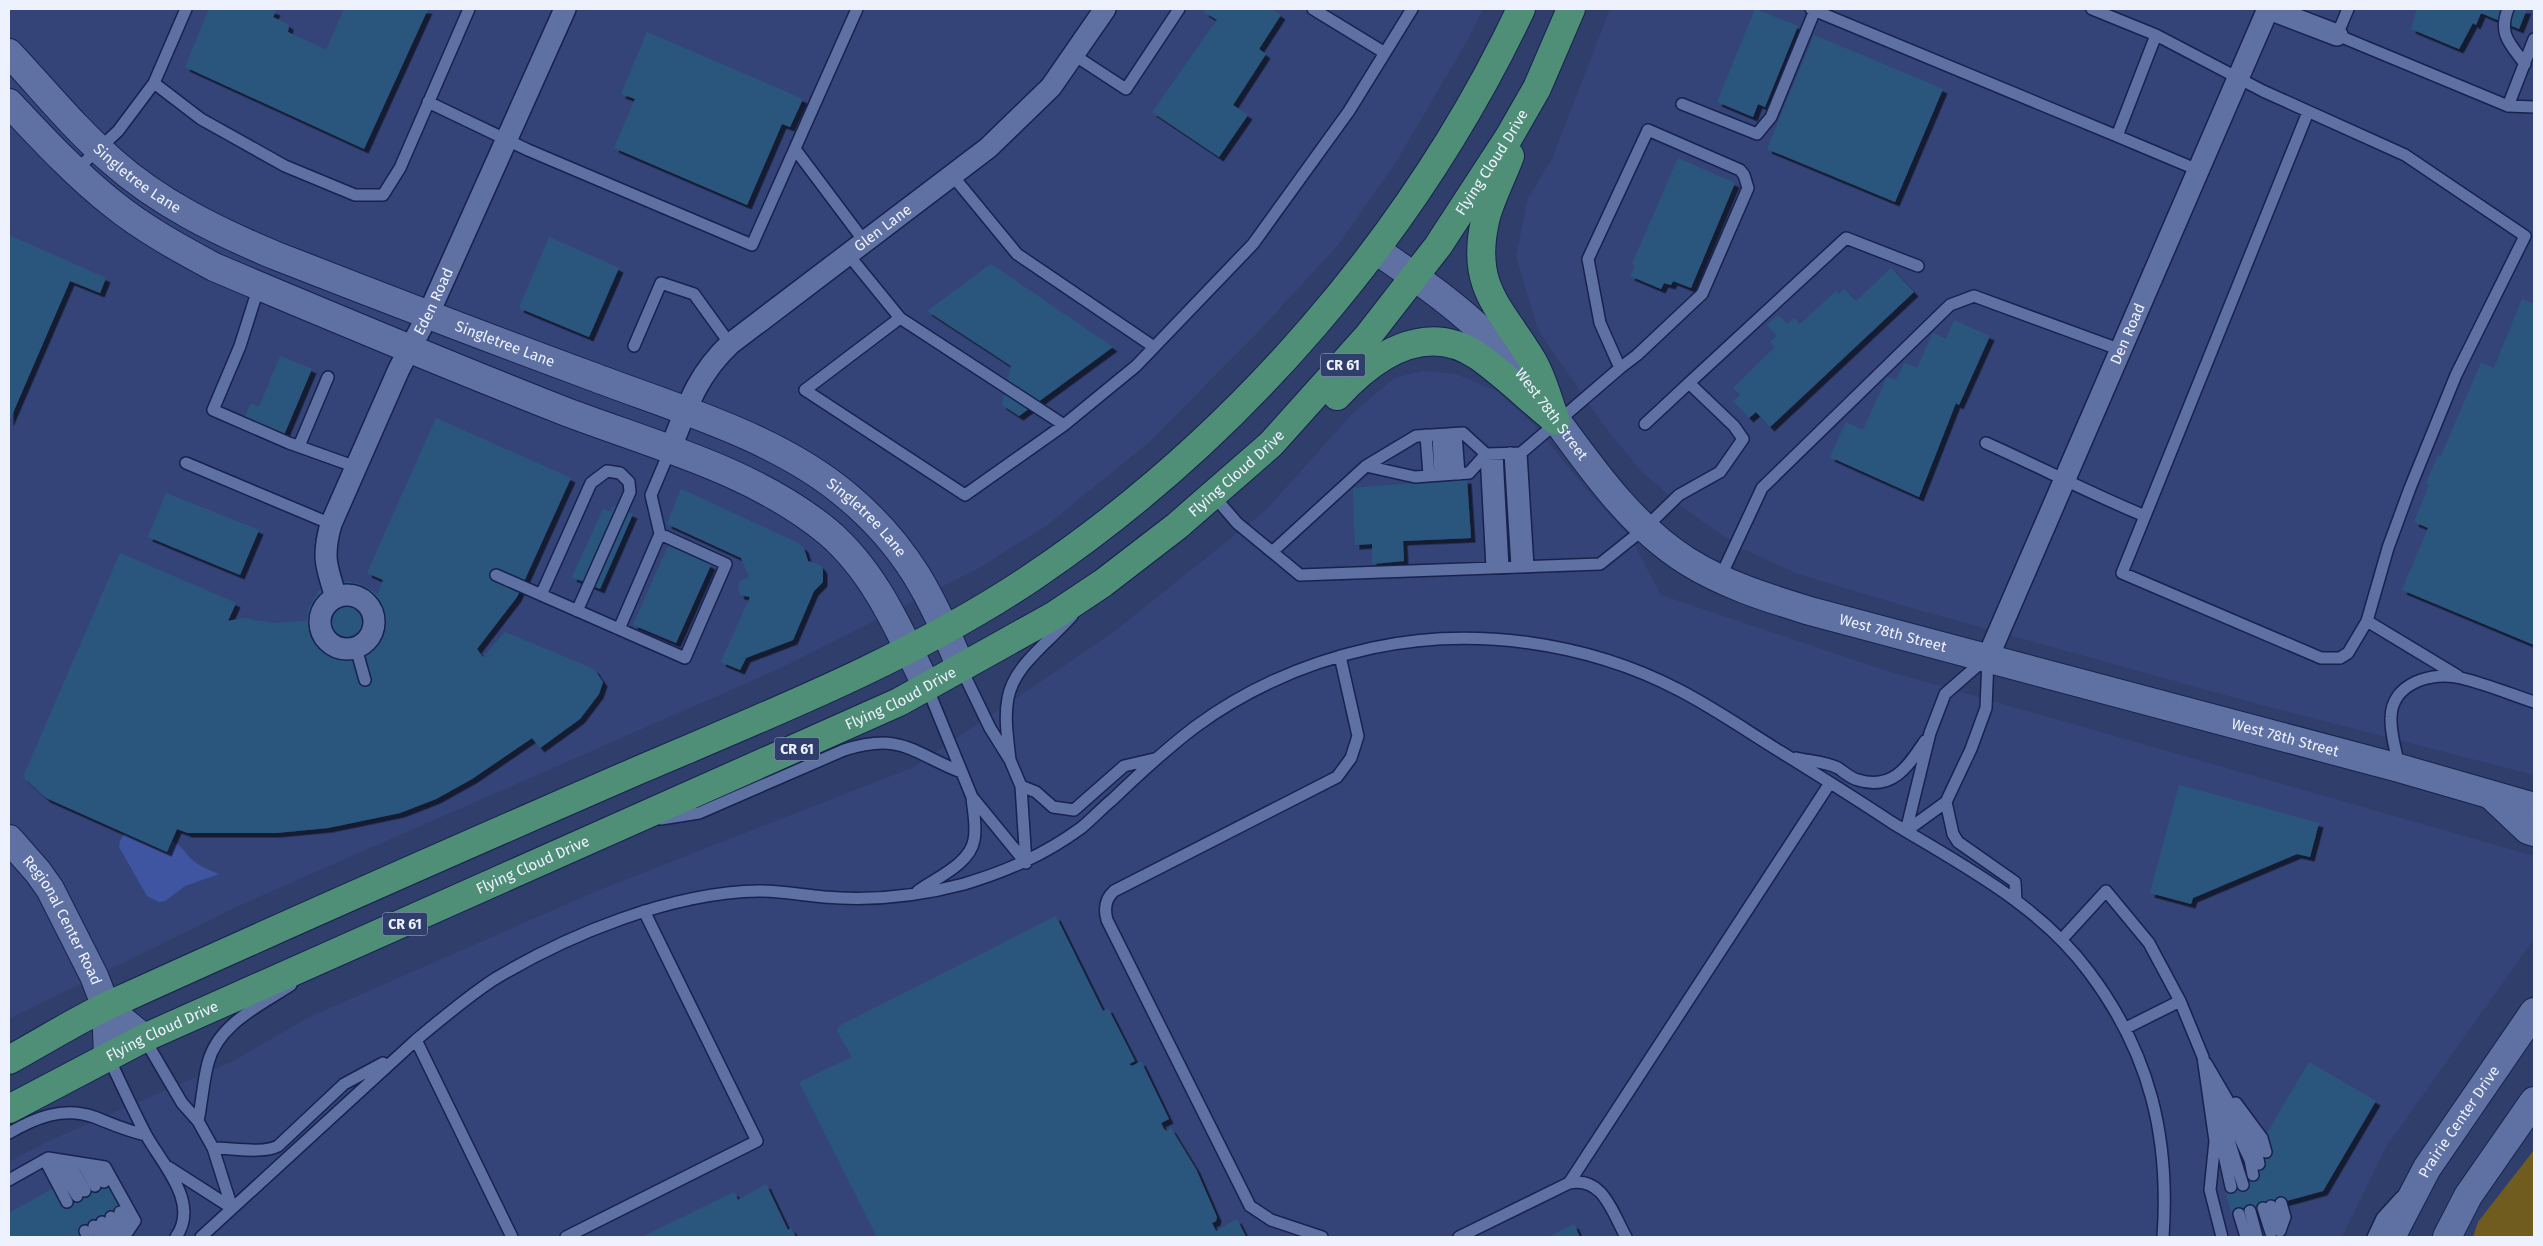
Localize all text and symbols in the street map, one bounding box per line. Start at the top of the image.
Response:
street label: Flying Cloud Drive [1451,106,1532,219]
street label: Singletree Lane [90,140,184,217]
street label: Glen Lane [851,200,915,255]
street label: Eden Road [410,265,457,338]
street label: Den Road [2106,300,2149,367]
street label: Singletree Lane [453,317,557,371]
road number: CR 61 [1320,354,1366,376]
street label: West 78th Street [1511,364,1592,464]
street label: Flying Cloud Drive [1185,426,1288,521]
street label: Singletree Lane [823,474,910,561]
street label: West 78th Street [1837,610,1949,656]
street label: Flying Cloud Drive [842,663,959,734]
street label: West 78th Street [2229,715,2341,761]
road number: CR 61 [774,738,820,761]
street label: Flying Cloud Drive [473,832,592,898]
street label: Regional Center Road [19,852,106,987]
road number: CR 61 [382,912,428,936]
street label: Flying Cloud Drive [103,997,221,1065]
street label: Prairie Center Drive [2415,1062,2503,1181]

